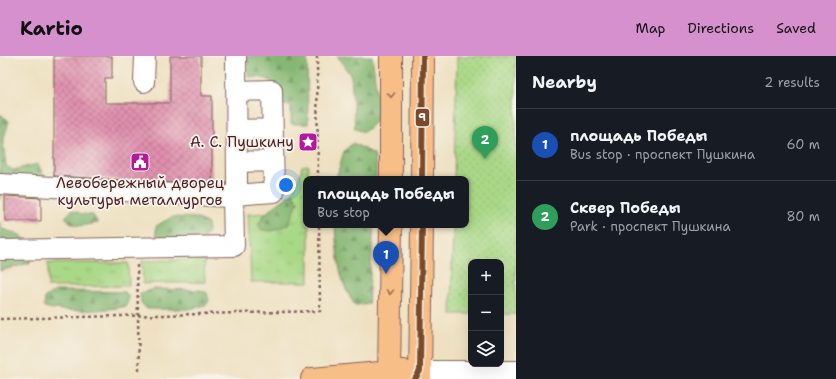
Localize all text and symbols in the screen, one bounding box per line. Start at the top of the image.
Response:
text: Kartio [20,16,83,41]
text: Map [636,19,666,37]
text: Directions [688,19,754,37]
text: Saved [776,19,816,37]
text: Nearby [532,71,597,93]
text: 2 results [764,74,820,91]
one-way arrow [387,92,396,98]
line badge: 9 [415,108,430,127]
text: 9 [418,110,426,125]
pin: 2 [472,126,498,159]
text: площадь Победы [570,126,707,146]
place icon: А. С. Пушкину [297,131,319,153]
place label: А. С. Пушкину [190,132,294,152]
text: 1 [542,136,548,153]
text: 60 m [787,136,820,153]
text: Bus stop · проспект Пушкина [570,146,755,163]
public building icon: Левобережный дворец культуры металлургов [129,151,151,173]
place label: Левобережный дворец культуры металлургов [56,173,224,210]
your location [276,175,296,195]
popup [303,176,469,228]
text: площадь Победы [317,184,455,204]
text: Сквер Победы [570,198,681,218]
text: Bus stop [317,204,370,221]
text: 2 [540,208,550,225]
text: 80 m [786,208,820,225]
text: Park · проспект Пушкина [570,218,730,235]
pin: 1 [373,241,399,274]
map controls [468,259,504,367]
button: + [468,259,504,295]
one-way arrow [386,289,394,295]
button: − [468,295,504,331]
button: layers [468,331,504,367]

